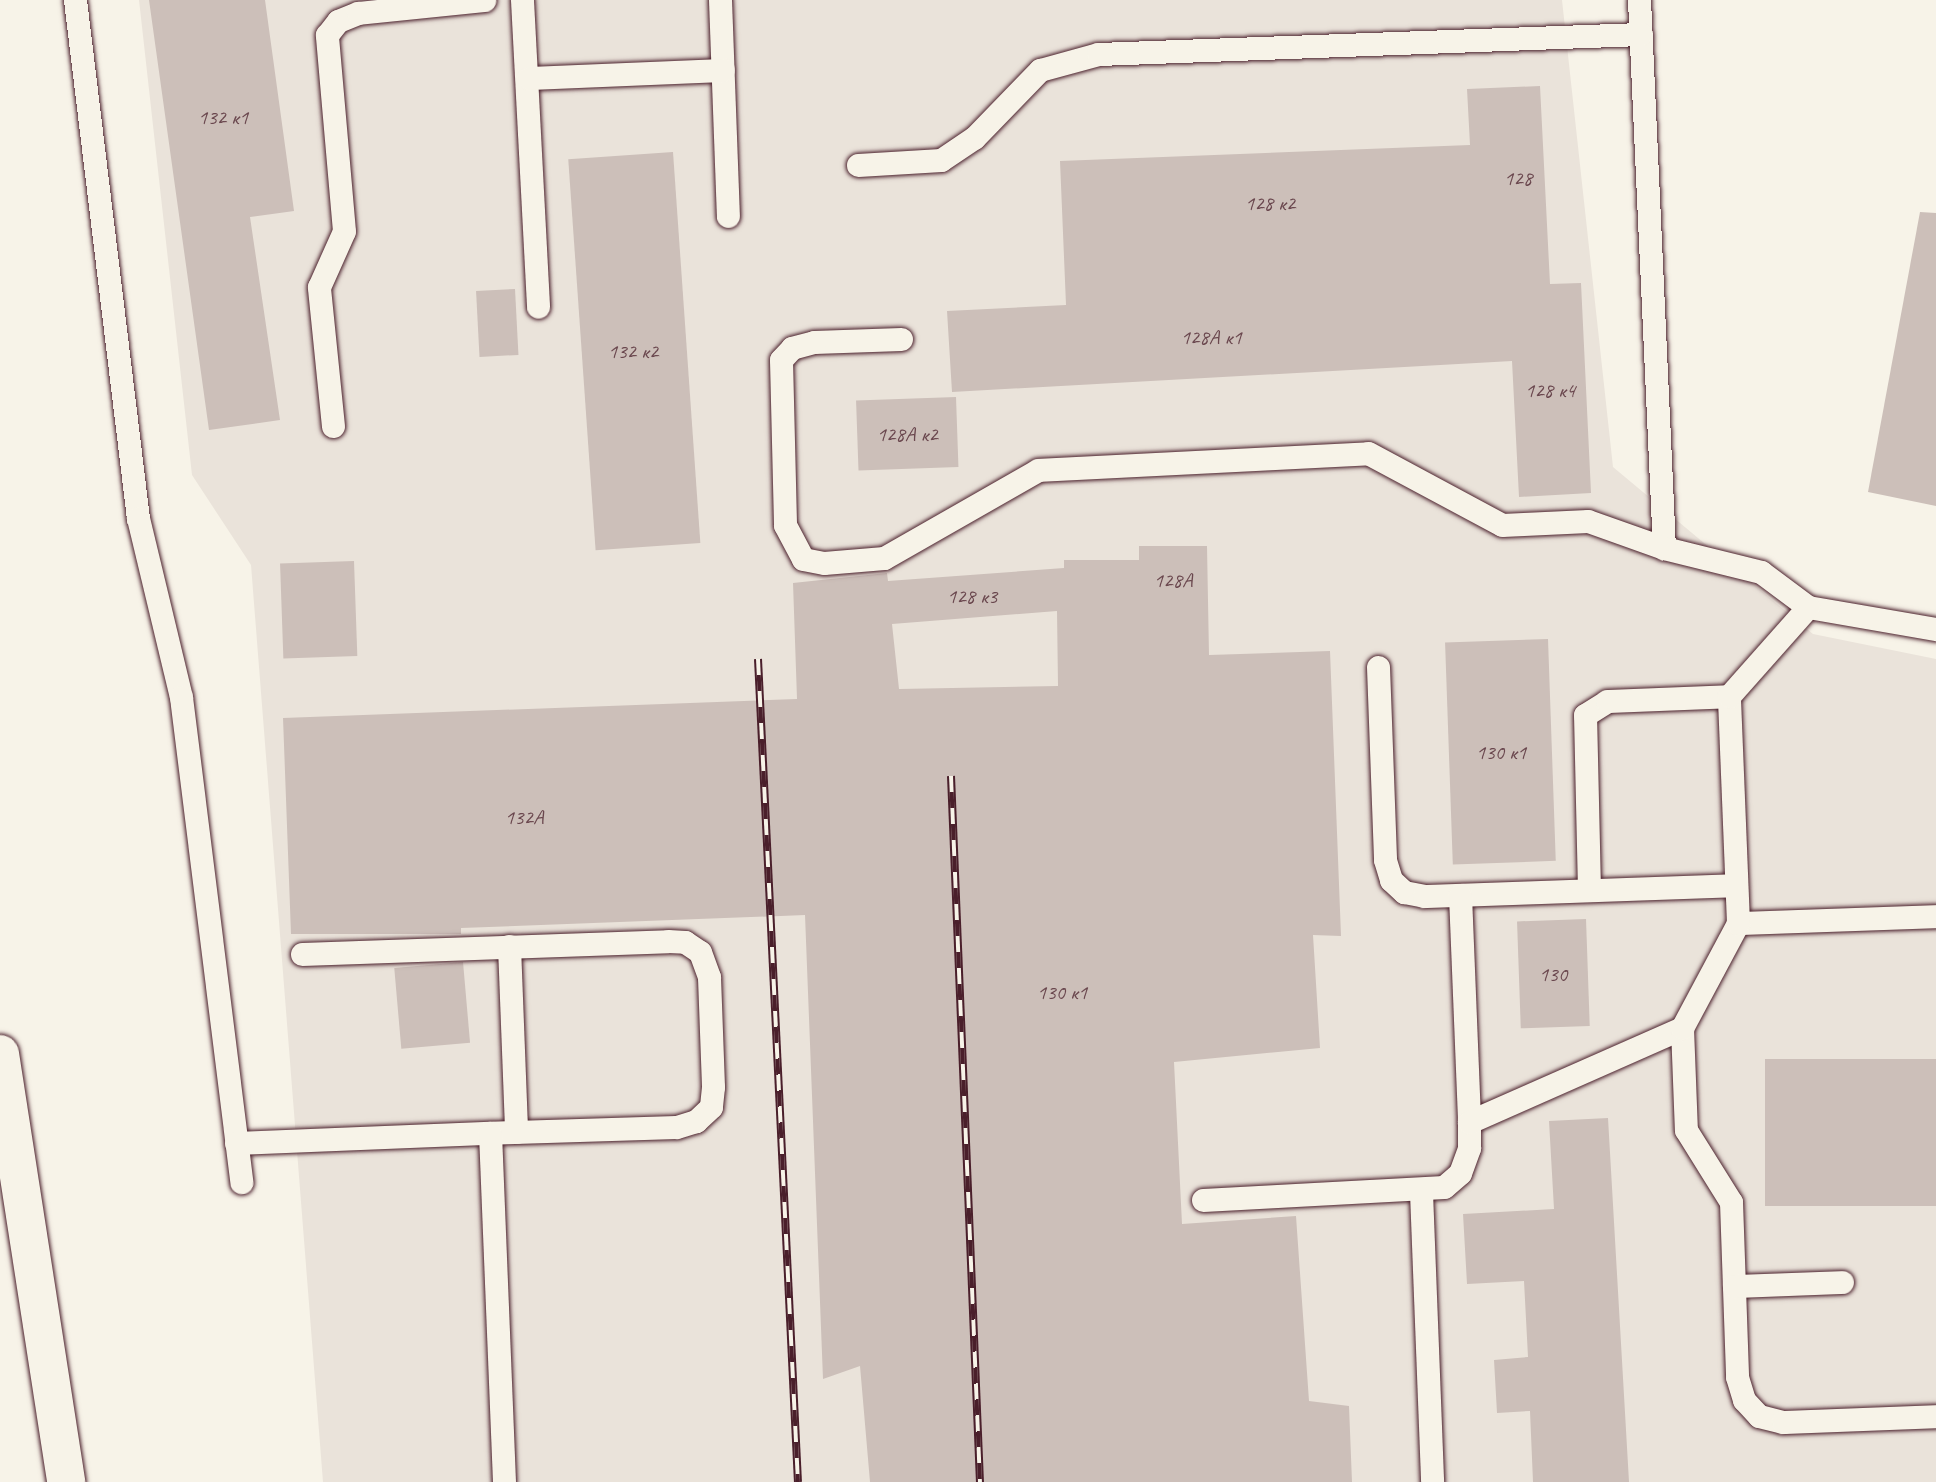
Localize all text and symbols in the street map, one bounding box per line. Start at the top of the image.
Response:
house number: 132 к1 [198,104,248,130]
house number: 128 [1504,165,1532,191]
house number: 128 к2 [1245,190,1295,216]
house number: 128А к1 [1180,324,1242,350]
house number: 132 к2 [608,338,658,364]
house number: 128 к4 [1525,377,1575,403]
house number: 128А к2 [876,421,938,447]
house number: 128А [1154,567,1192,593]
house number: 128 к3 [947,583,997,609]
house number: 130 к1 [1476,739,1526,765]
house number: 132А [505,804,543,830]
house number: 130 [1539,961,1567,987]
house number: 130 к1 [1037,979,1087,1005]

